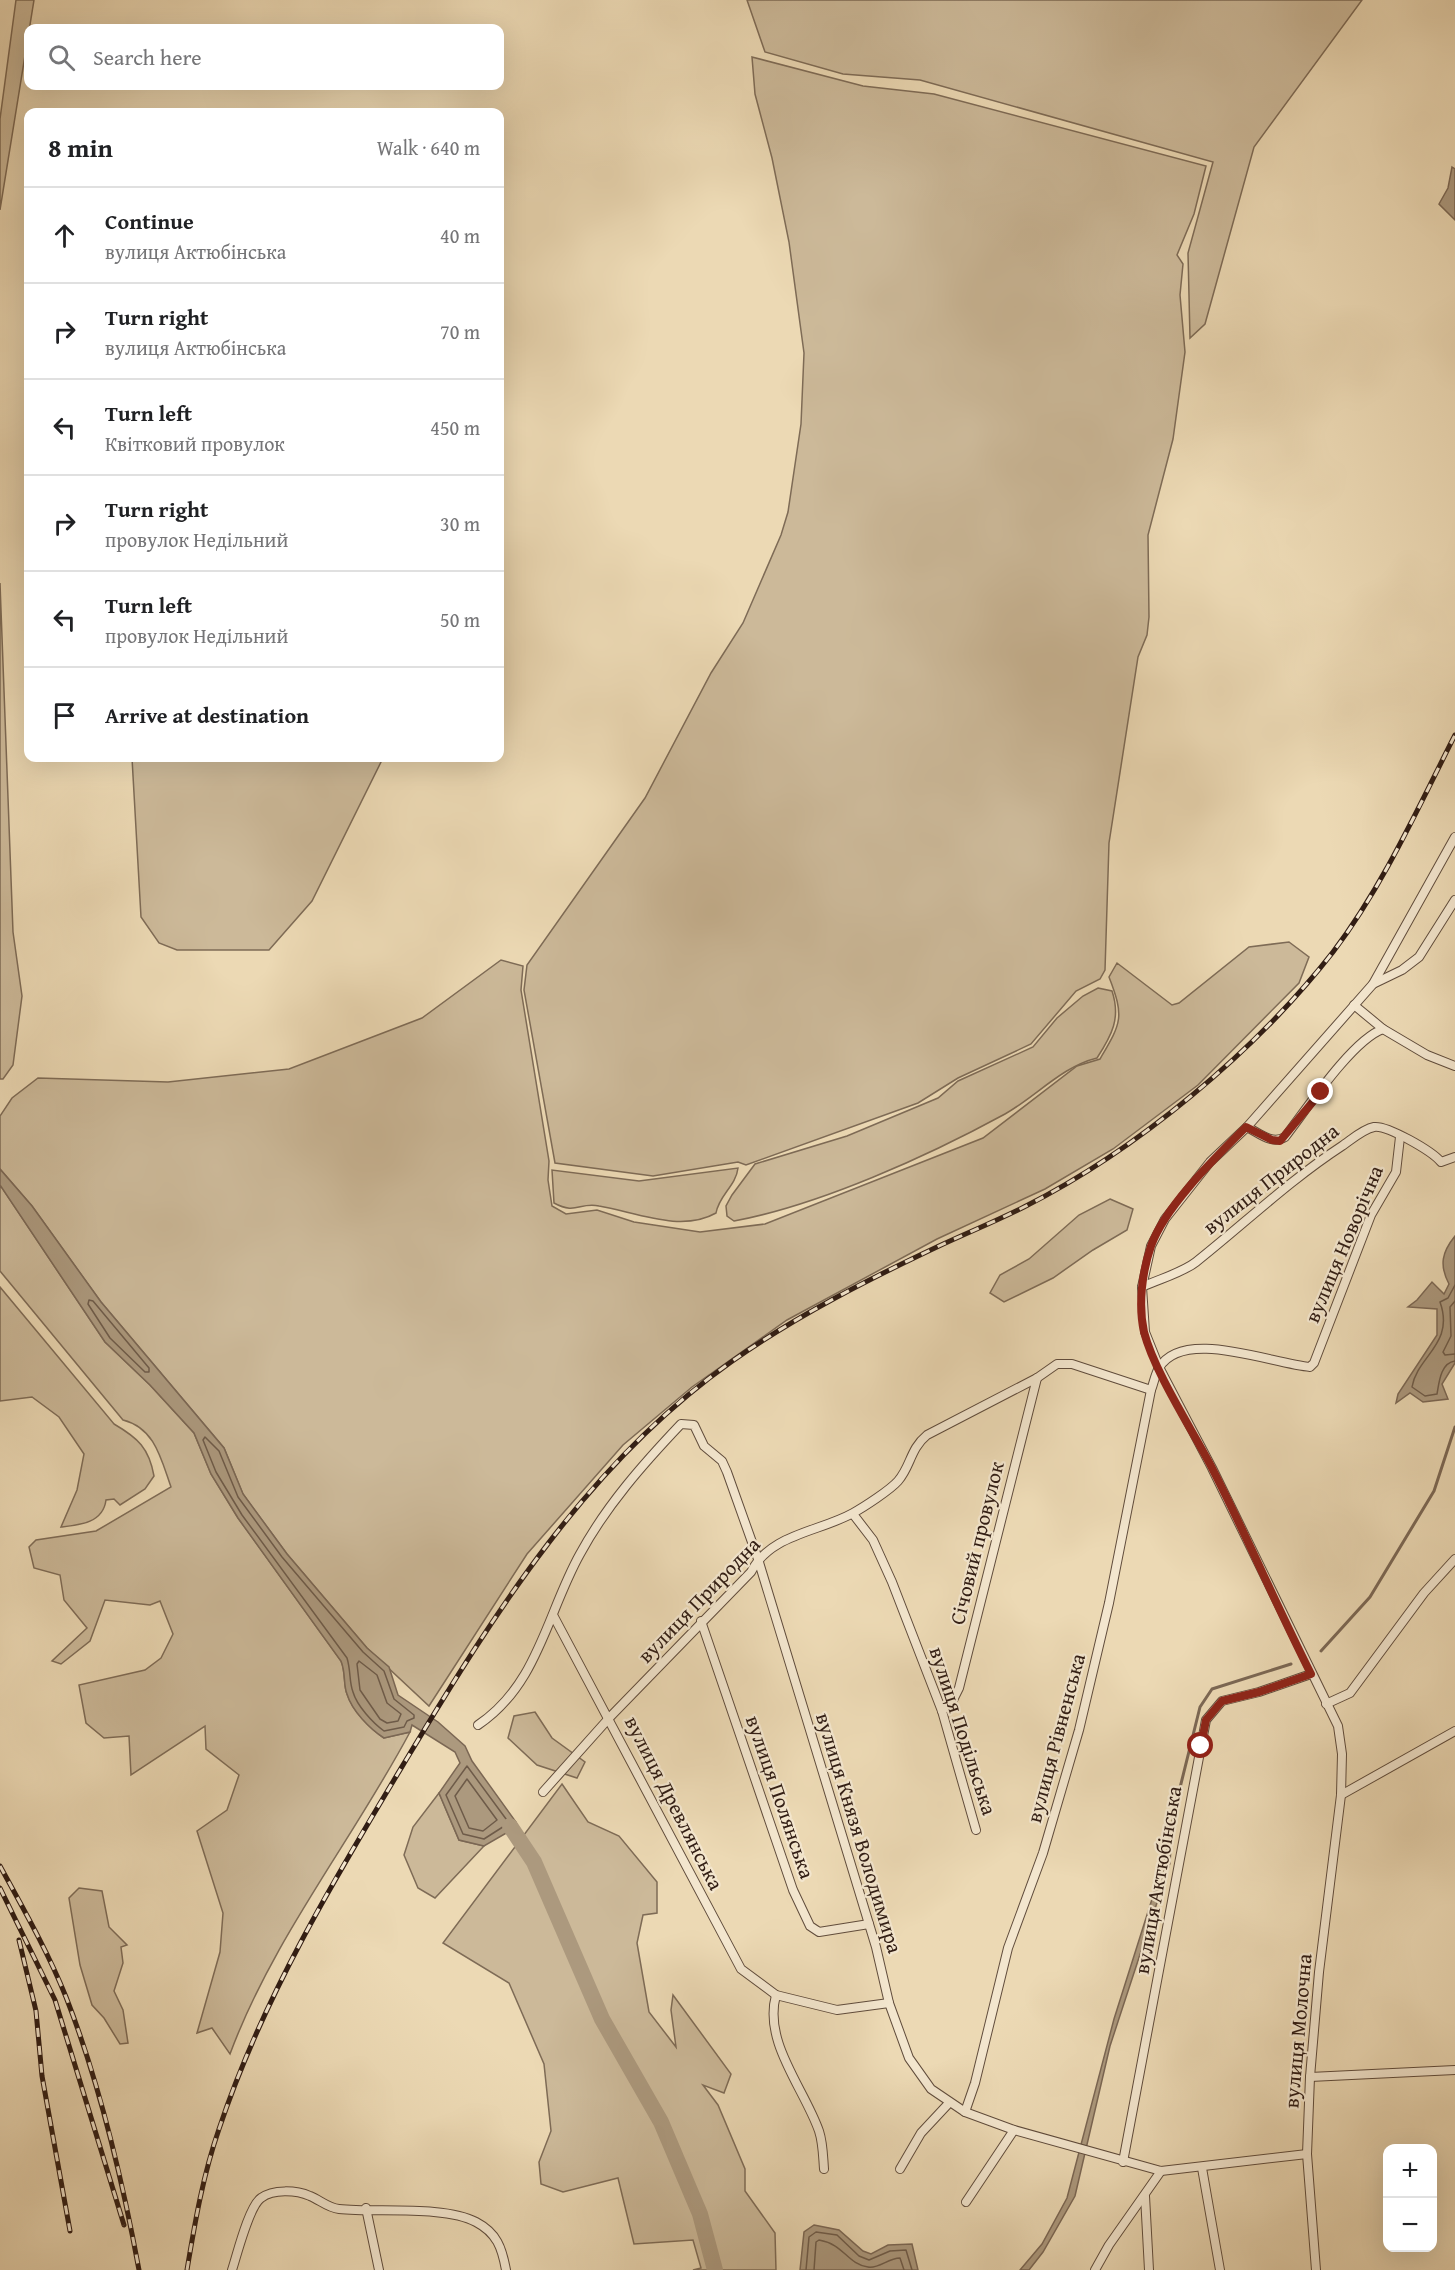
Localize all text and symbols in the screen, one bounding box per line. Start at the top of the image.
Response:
search box [24,24,504,90]
icon: search [45,41,78,74]
text: Search here [93,41,202,73]
text: 8 min [48,128,113,167]
text: Walk · 640 m [377,133,480,162]
text: Continue [105,205,194,237]
icon: ahead [48,219,81,252]
text: 40 m [440,221,480,250]
text: вулиця Актюбінська [105,237,286,266]
text: Turn right [105,301,208,333]
icon: right [48,315,81,348]
text: 70 m [440,317,480,346]
text: вулиця Актюбінська [105,333,286,362]
text: Turn left [105,397,192,429]
icon: left [48,411,81,444]
text: 450 m [430,413,480,442]
text: Квітковий провулок [105,429,285,458]
text: Turn right [105,493,208,525]
icon: right [48,507,81,540]
text: 30 m [440,509,480,538]
text: провулок Недільний [105,525,288,554]
text: Turn left [105,589,192,621]
icon: left [48,603,81,636]
text: 50 m [440,605,480,634]
text: провулок Недільний [105,621,288,650]
icon: arrive [48,699,81,732]
text: Arrive at destination [105,699,309,731]
route end [1307,1078,1333,1104]
street label: вулиця Природна [1196,1116,1345,1242]
street label: вулиця Новорічна [1296,1160,1391,1327]
street label: Січовий провулок [941,1458,1012,1628]
street label: вулиця Природна [630,1529,767,1670]
street label: вулиця Подільська [922,1643,1005,1819]
street label: вулиця Рівненська [1018,1650,1093,1826]
street label: вулиця Князя Володимира [808,1709,911,1957]
street label: вулиця Древлянська [617,1710,732,1895]
street label: вулиця Полянська [738,1711,823,1883]
route start [1187,1732,1213,1758]
street label: вулиця Актюбінська [1126,1784,1189,1976]
street label: вулиця Молочна [1275,1952,1320,2110]
map controls [1383,2144,1437,2252]
button: + [1383,2144,1437,2198]
button: − [1383,2198,1437,2252]

